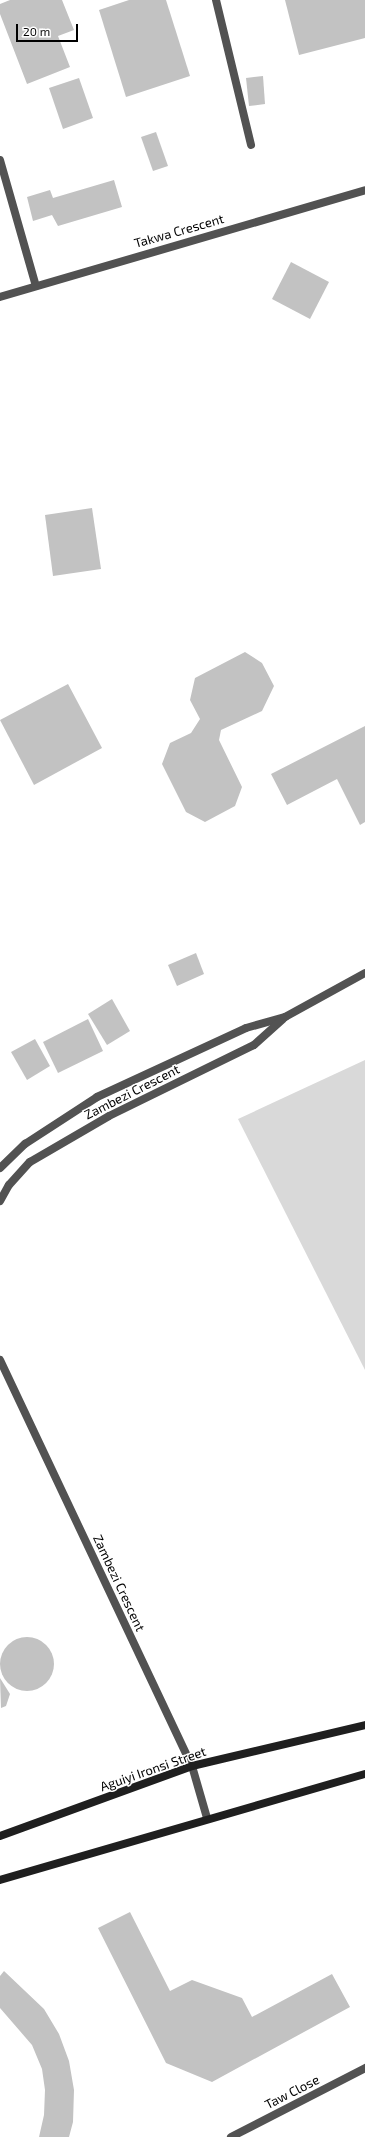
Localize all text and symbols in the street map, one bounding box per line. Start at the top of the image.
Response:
scale bar [18,16,80,42]
text: 20 m [23,24,50,38]
street label: Takwa Crescent [132,211,226,251]
street label: Zambezi Crescent [82,1061,182,1123]
street label: Zambezi Crescent [90,1532,148,1634]
street label: Aguiyi Ironsi Street [98,1744,208,1794]
street label: Taw Close [262,2072,322,2112]

